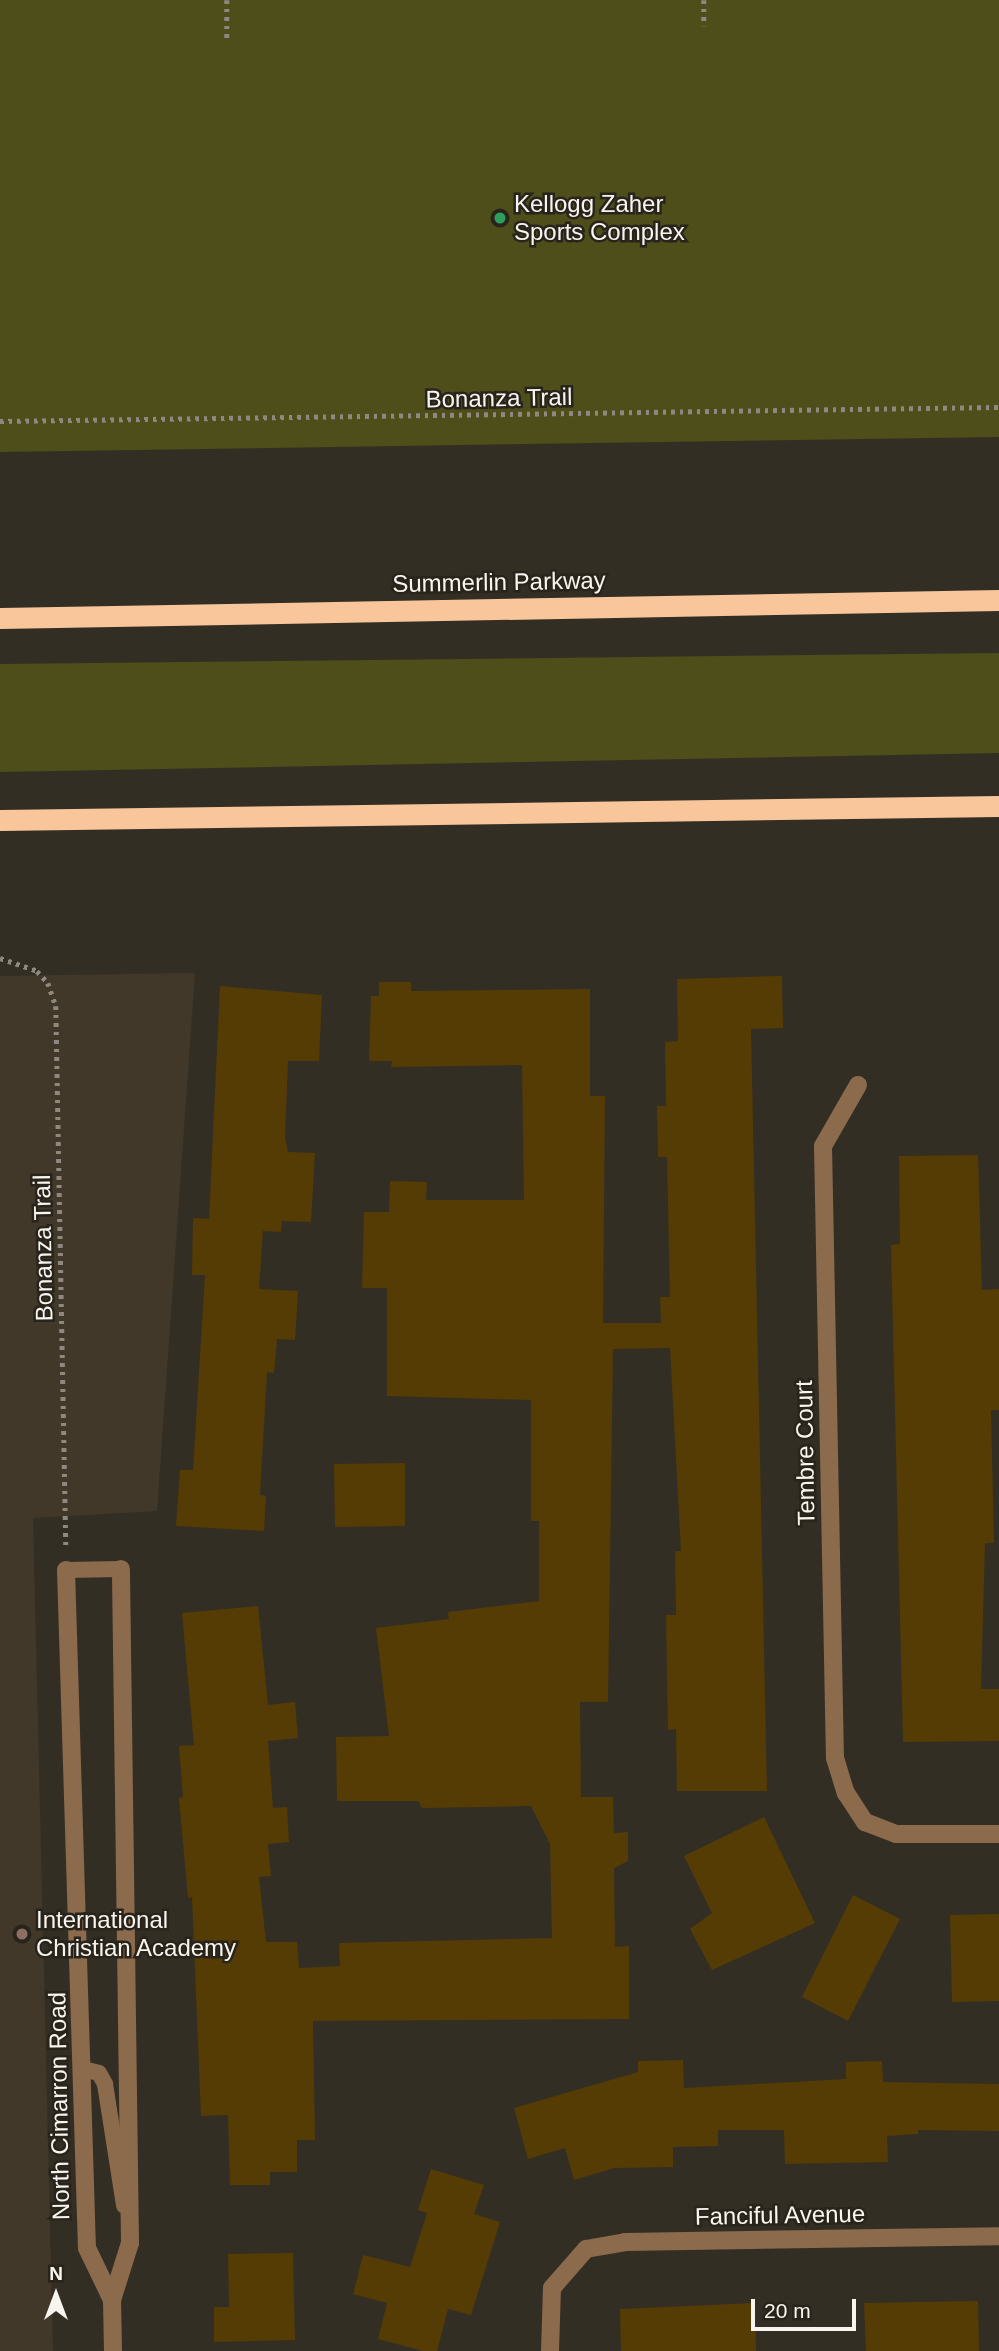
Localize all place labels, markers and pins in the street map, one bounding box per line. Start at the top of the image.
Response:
place label: Kellogg Zaher Sports Complex [514,190,685,246]
marker: Kellogg Zaher Sports Complex [492,210,508,226]
place label: International Christian Academy [36,1906,237,1962]
marker: International Christian Academy [14,1926,30,1942]

